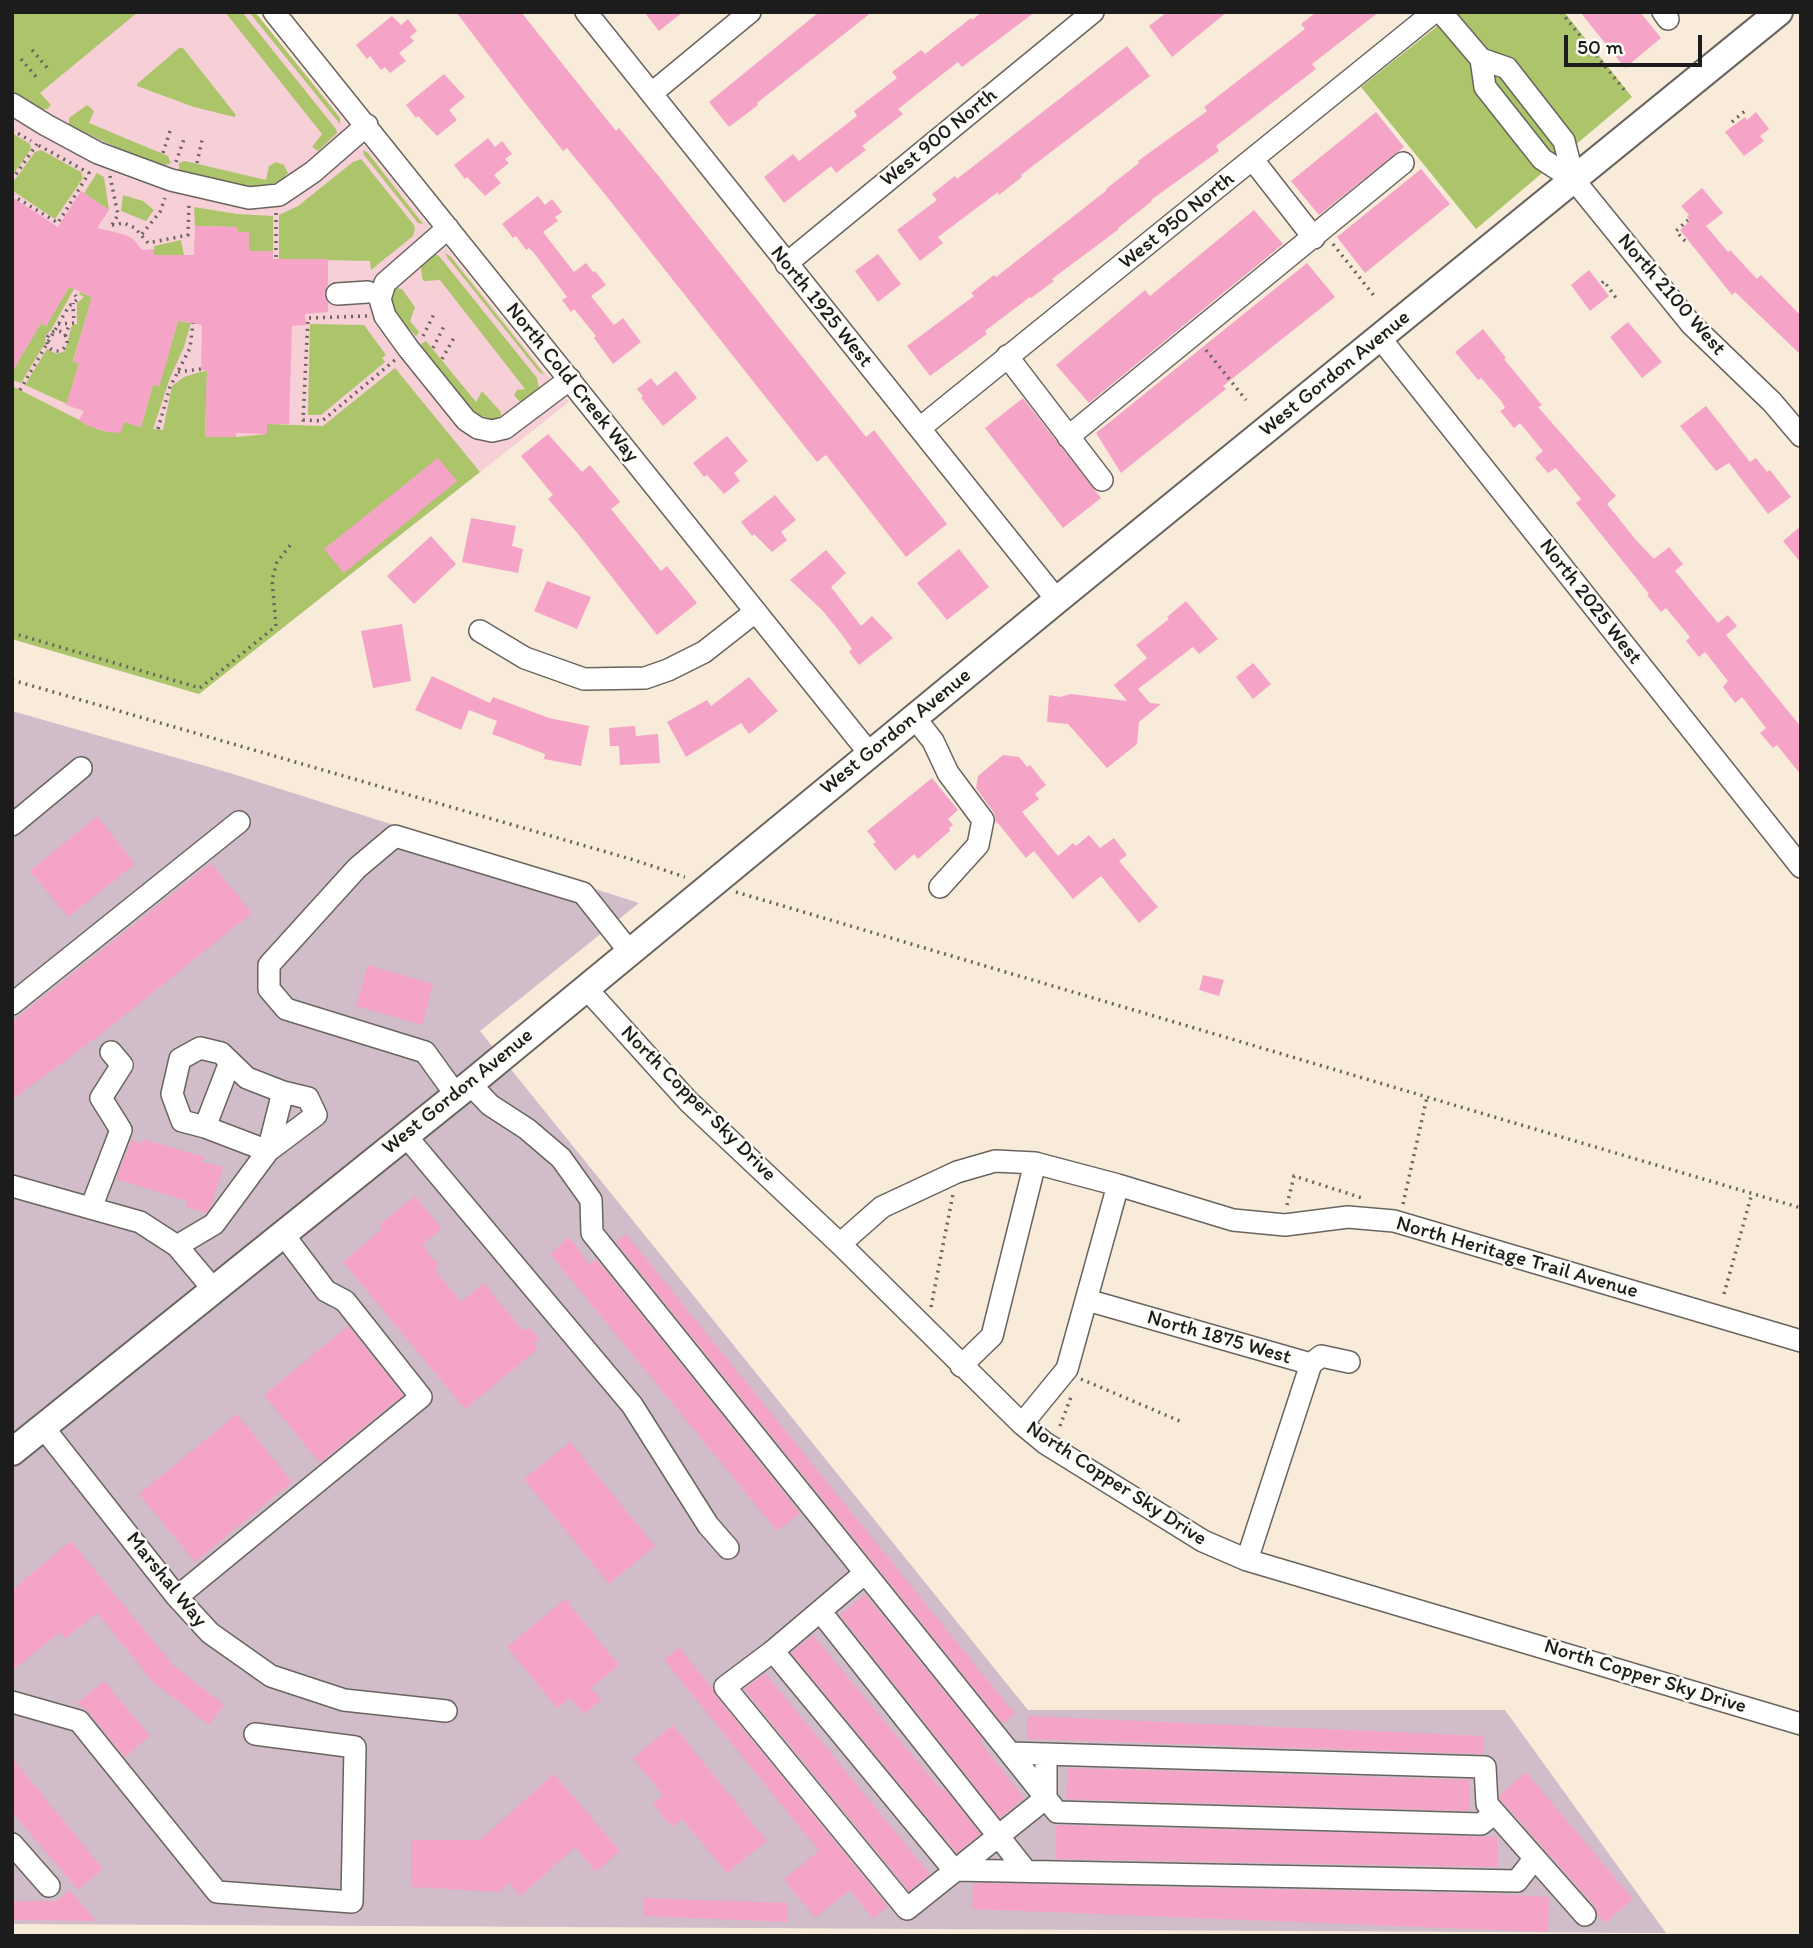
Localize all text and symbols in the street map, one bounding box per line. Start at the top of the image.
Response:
scale bar [1568,21,1706,65]
text: 50 m [1577,34,1623,59]
street label: West 900 North [875,83,1003,193]
street label: West 950 North [1114,167,1240,275]
street label: North 2100 West [1611,229,1731,361]
street label: North 1925 West [764,241,878,373]
street label: North Cold Creek Way [500,298,644,468]
street label: West Gordon Avenue [1254,305,1416,443]
street label: North 2025 West [1533,534,1647,670]
street label: West Gordon Avenue [815,663,977,801]
street label: North Copper Sky Drive [615,1021,781,1187]
street label: West Gordon Avenue [377,1023,539,1161]
street label: North Heritage Trail Avenue [1393,1211,1641,1305]
street label: North 1875 West [1144,1305,1294,1371]
street label: North Copper Sky Drive [1021,1416,1211,1552]
street label: Marshal Way [120,1527,212,1633]
street label: North Copper Sky Drive [1541,1634,1749,1720]

